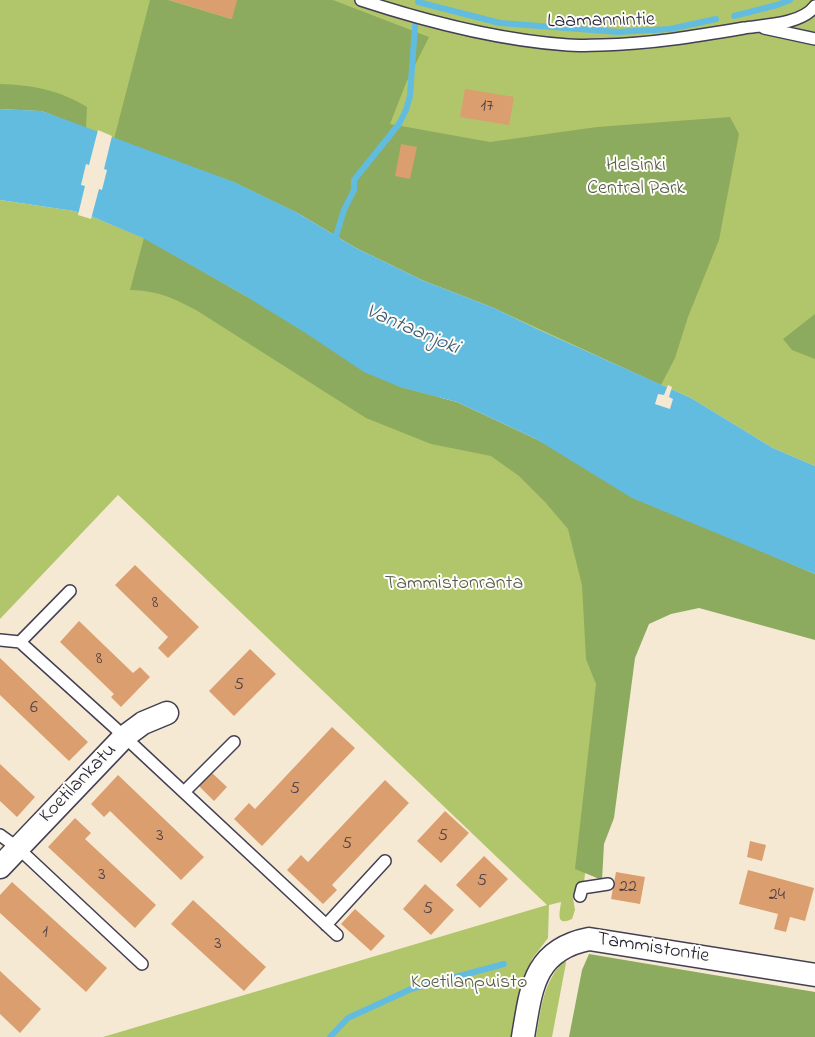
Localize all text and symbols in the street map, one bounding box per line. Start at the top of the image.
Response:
street label: Laamannintie [547,9,655,35]
house number: 17 [480,96,494,118]
park label: Helsinki Central Park [587,155,685,202]
water label: Vantaanjoki [361,300,463,362]
park label: Tammistonranta [385,573,523,597]
house number: 8 [152,593,158,615]
house number: 8 [96,649,102,671]
house number: 5 [234,675,244,697]
house number: 6 [30,698,38,720]
street label: Koetilankatu [35,739,123,829]
house number: 5 [290,779,300,801]
house number: 3 [156,826,164,848]
house number: 5 [438,826,448,848]
house number: 5 [342,834,352,856]
house number: 3 [98,865,106,887]
house number: 5 [477,871,487,893]
house number: 22 [619,877,637,899]
house number: 24 [769,885,785,907]
house number: 5 [423,899,433,921]
house number: 1 [42,922,48,944]
street label: Tammistontie [595,928,711,970]
house number: 3 [214,934,222,956]
park label: Koetilanpuisto [411,972,527,996]

